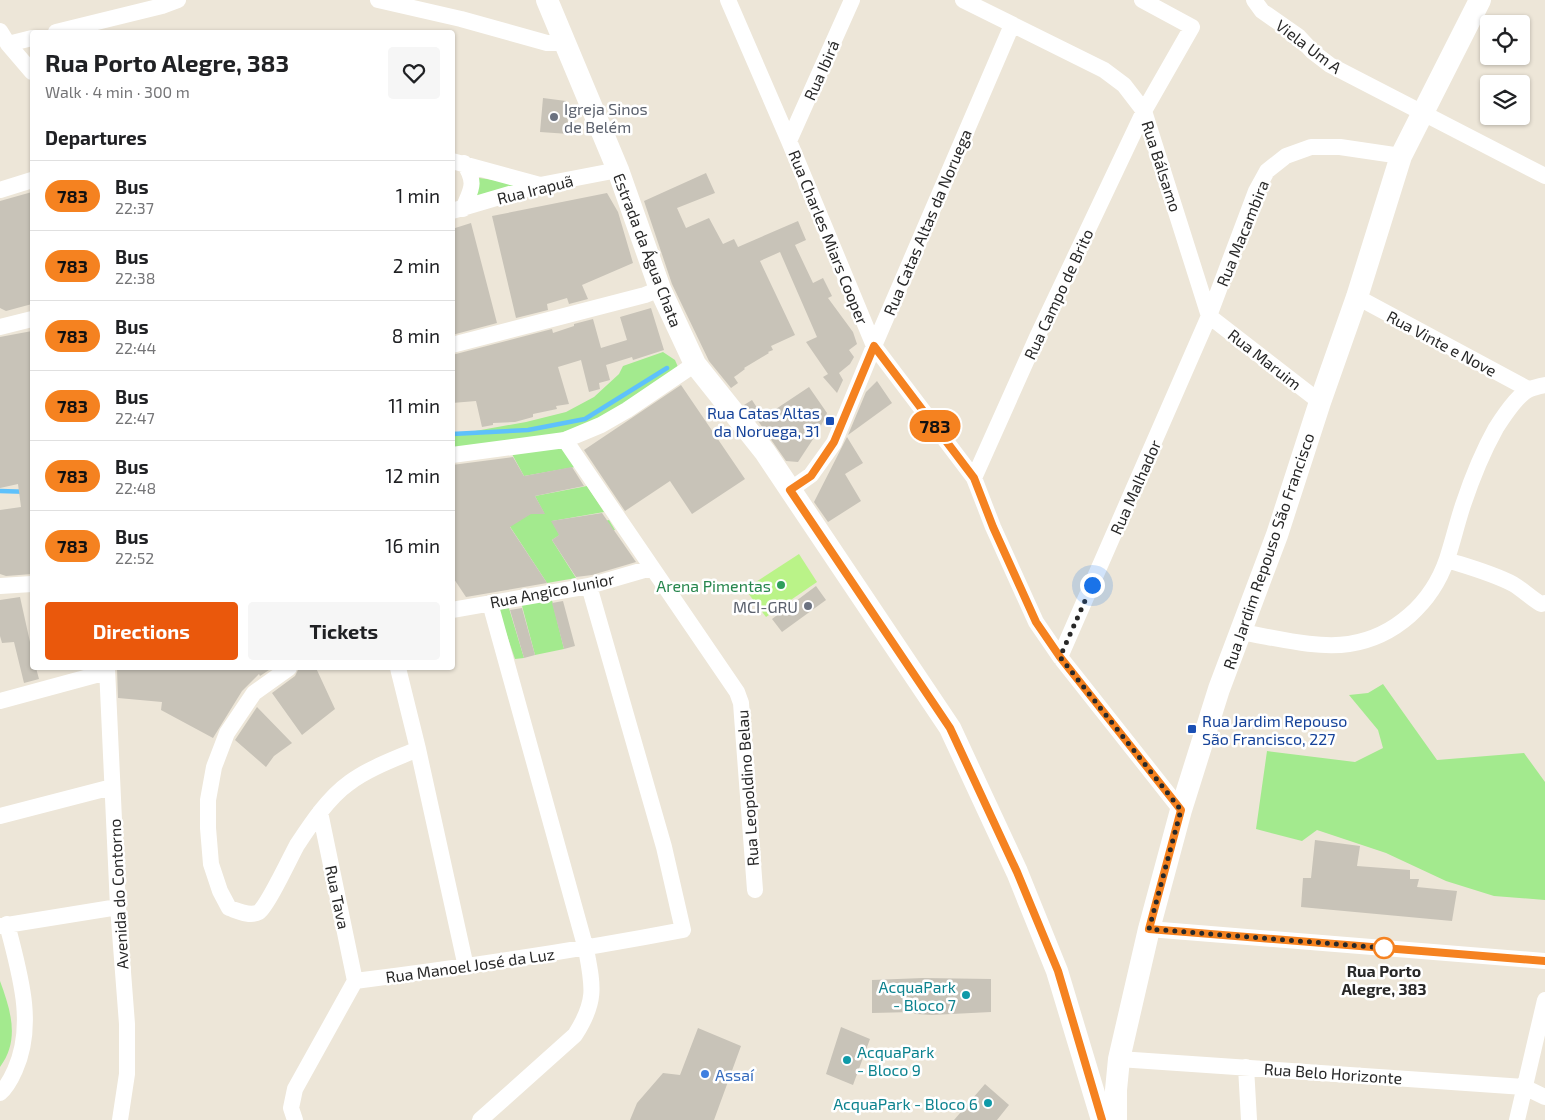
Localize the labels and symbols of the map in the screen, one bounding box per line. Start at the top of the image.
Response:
street label: Viela Um A [1272,15,1346,77]
street label: Rua Ibirá [799,37,843,103]
place label: Igreja Sinos de Belém [564,99,648,136]
marker: Igreja Sinos de Belém [548,111,560,123]
street label: Rua Bálsamo [1138,118,1186,214]
street label: Rua Catas Altas da Noruega [879,126,975,318]
street label: Rua Charles Miars Cooper [785,147,873,328]
street label: Rua Irapuã [495,170,575,208]
street label: Estrada da Água Chata [610,170,686,330]
street label: Rua Macambira [1212,177,1272,289]
street label: Rua Campo de Brito [1019,226,1097,362]
street label: Rua Vinte e Nove [1384,306,1500,380]
street label: Rua Maruim [1225,325,1305,393]
place label: Rua Catas Altas da Noruega, 31 [707,403,820,440]
line badge: 783 [906,410,964,442]
marker: Rua Catas Altas da Noruega, 31 [824,415,836,427]
street label: Rua Jardim Repouso São Francisco [1219,430,1317,672]
street label: Rua Malhador [1106,436,1165,537]
street label: Rua Angico Junior [488,568,616,611]
your location [1080,573,1105,598]
place label: Arena Pimentas [656,576,771,595]
marker: Arena Pimentas [775,579,787,591]
place label: MCI-GRU [733,597,798,616]
marker: MCI-GRU [802,600,814,612]
street label: Rua Leopoldino Belau [732,709,762,867]
place label: Rua Jardim Repouso São Francisco, 227 [1202,711,1347,748]
marker: Rua Jardim Repouso São Francisco, 227 [1186,723,1198,735]
street label: Avenida do Contorno [105,818,131,970]
street label: Rua Tava [322,863,354,931]
marker: Rua Porto Alegre, 383 [1373,937,1395,959]
street label: Rua Manoel José da Luz [384,944,556,986]
place label: Rua Porto Alegre, 383 [1341,961,1427,998]
place label: AcquaPark - Bloco 7 [879,977,956,1014]
marker: AcquaPark - Bloco 7 [960,989,972,1001]
place label: AcquaPark - Bloco 9 [857,1042,934,1079]
marker: AcquaPark - Bloco 9 [841,1054,853,1066]
street label: Rua Belo Horizonte [1263,1059,1403,1087]
place label: Assaí [715,1065,755,1084]
marker: Assaí [699,1068,711,1080]
place label: AcquaPark - Bloco 6 [833,1094,978,1113]
marker: AcquaPark - Bloco 6 [982,1097,994,1109]

